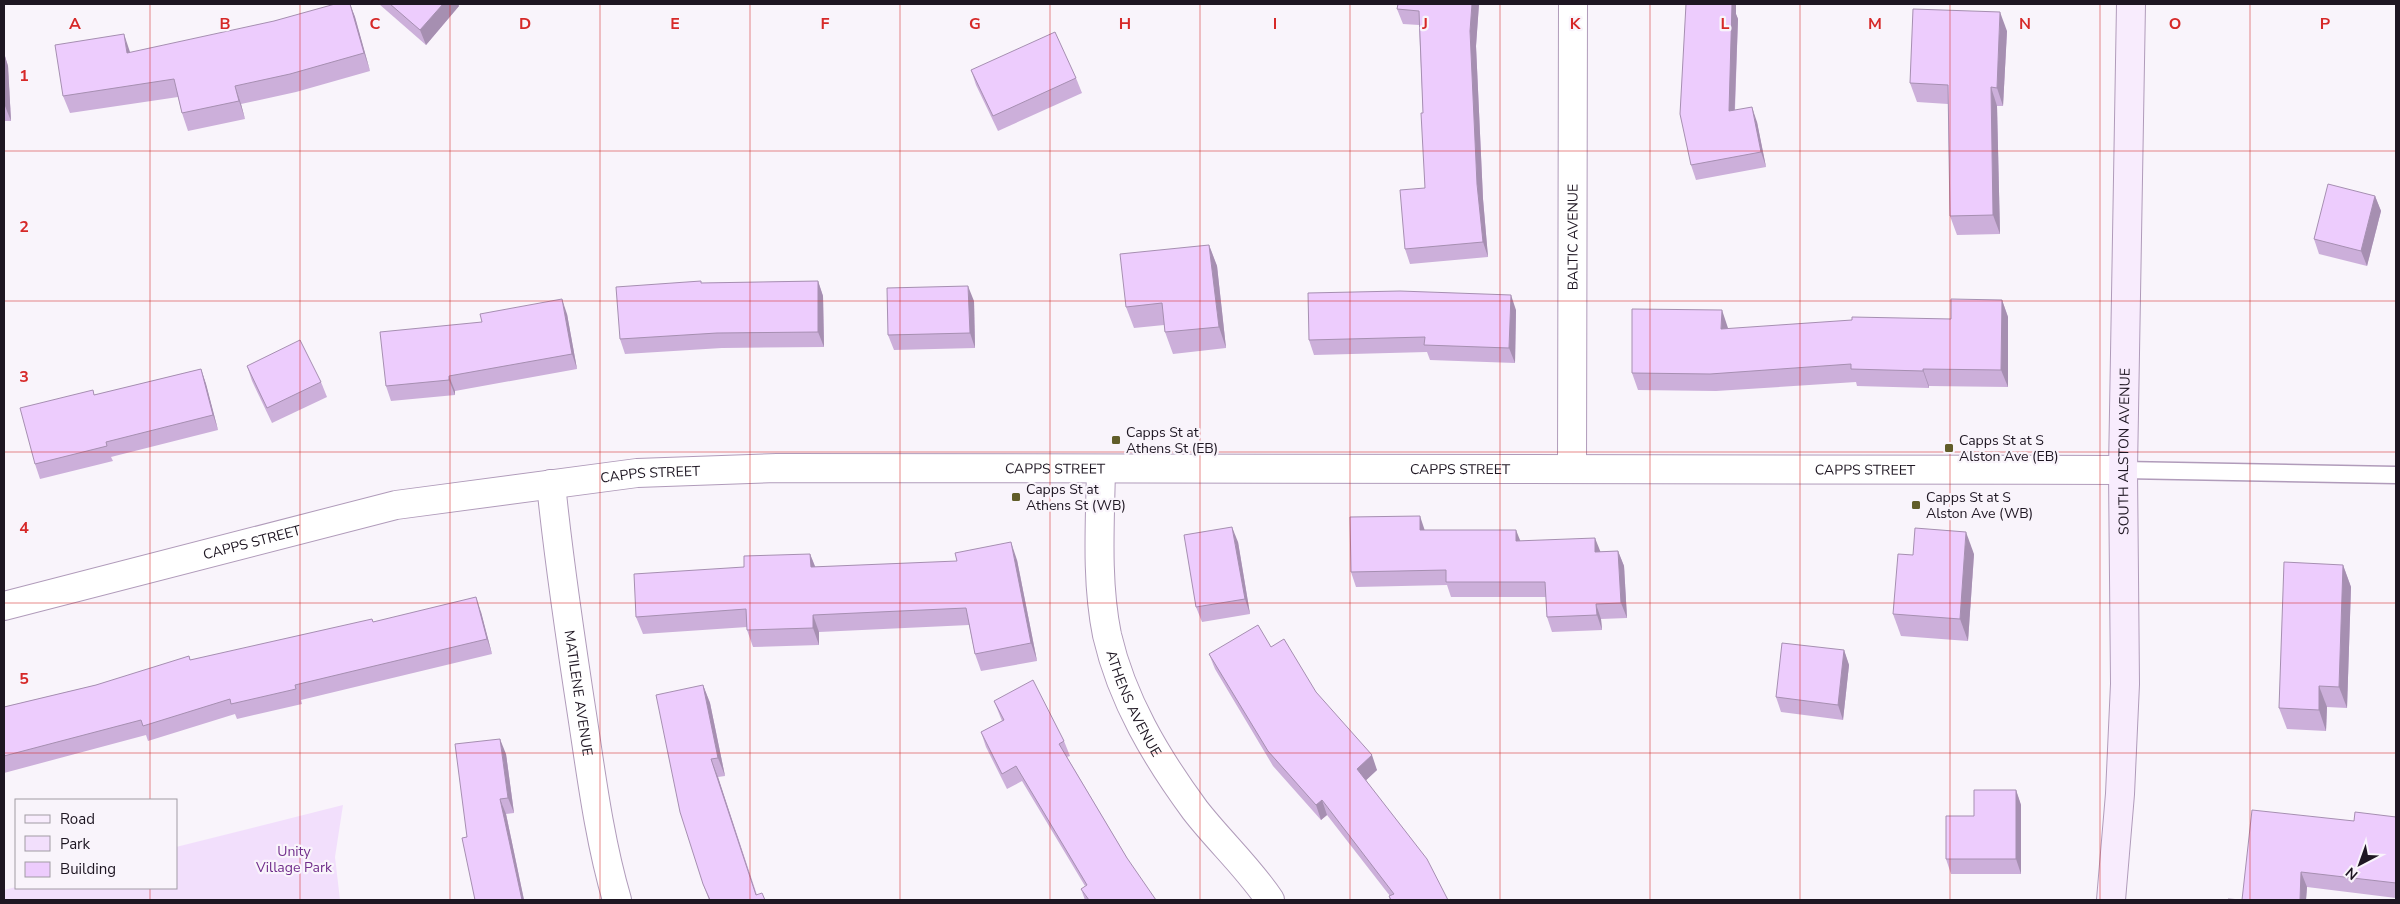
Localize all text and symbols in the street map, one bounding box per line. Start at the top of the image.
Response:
text: A [69,13,81,35]
text: B [219,13,231,35]
text: C [370,13,381,35]
text: D [519,13,531,35]
text: E [670,13,680,35]
text: F [821,13,830,35]
text: G [969,13,981,35]
text: H [1119,13,1131,35]
text: I [1273,13,1277,35]
text: J [1421,13,1428,35]
text: K [1570,13,1582,35]
text: L [1721,13,1730,35]
text: M [1868,13,1882,35]
text: N [2019,13,2031,35]
text: O [2169,13,2181,35]
text: P [2320,13,2330,35]
text: 1 [19,65,29,87]
street label: BALTIC AVENUE [1563,184,1582,290]
text: 2 [19,216,29,238]
text: 3 [19,366,29,388]
street label: SOUTH ALSTON AVENUE [2113,368,2134,535]
place label: Capps St at Athens St (EB) [1126,423,1218,458]
place label: Capps St at S Alston Ave (EB) [1959,431,2059,466]
marker: Capps St at Athens St (EB) [1110,434,1122,446]
marker: Capps St at S Alston Ave (EB) [1943,442,1955,454]
street label: CAPPS STREET [1005,459,1106,478]
street label: CAPPS STREET [1410,459,1511,479]
street label: CAPPS STREET [1815,460,1916,479]
street label: CAPPS STREET [599,461,701,487]
place label: Capps St at Athens St (WB) [1026,480,1126,515]
place label: Capps St at S Alston Ave (WB) [1926,488,2033,523]
marker: Capps St at Athens St (WB) [1010,491,1022,503]
marker: Capps St at S Alston Ave (WB) [1910,499,1922,511]
text: 4 [19,517,29,539]
street label: CAPPS STREET [201,520,303,564]
street label: MATILENE AVENUE [560,629,598,757]
street label: ATHENS AVENUE [1102,648,1166,760]
text: 5 [19,668,29,690]
legend [15,799,178,889]
text: Road [60,809,95,829]
text: Park [60,834,90,854]
north arrow [2335,839,2385,889]
park label: Unity Village Park [255,842,333,877]
text: Building [60,859,116,879]
text: N [2342,863,2362,884]

